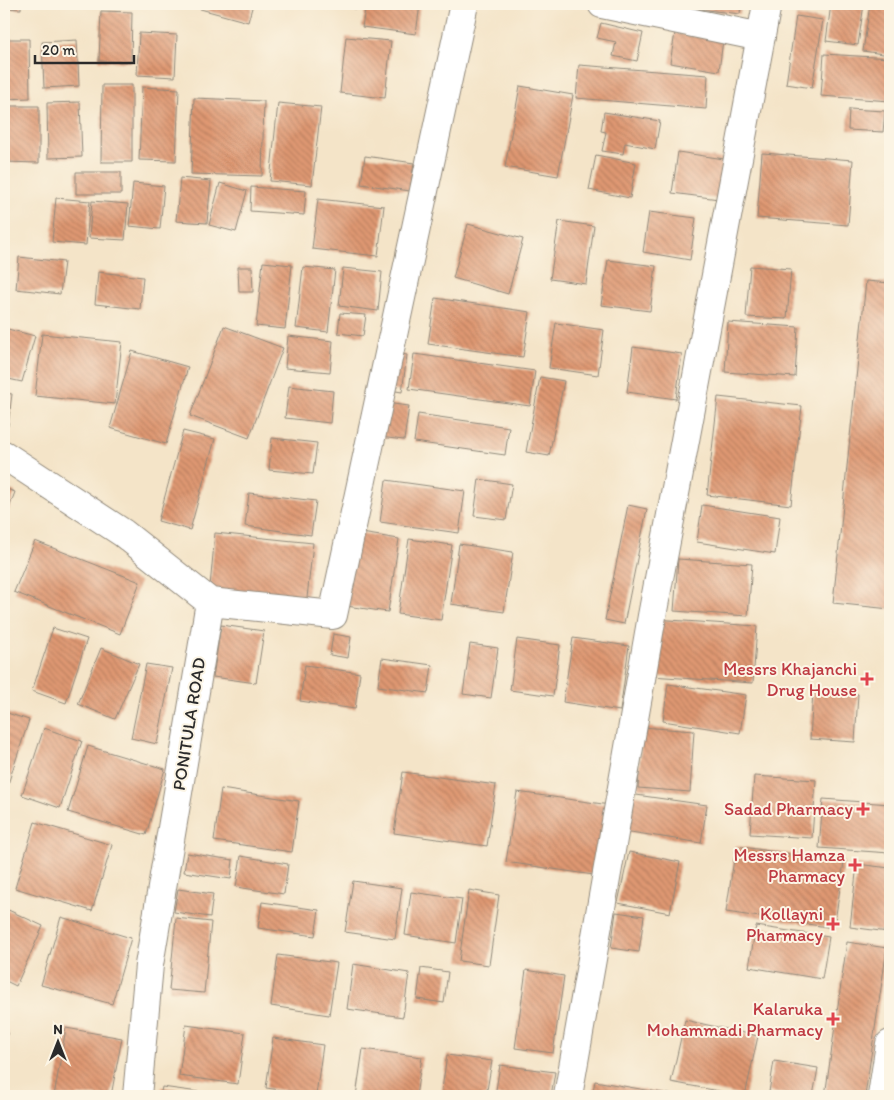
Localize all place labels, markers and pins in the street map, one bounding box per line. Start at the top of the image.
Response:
place label: Messrs Khajanchi Drug House [723,658,857,701]
marker: Messrs Khajanchi Drug House [861,673,873,685]
place label: Sadad Pharmacy [724,798,854,820]
marker: Sadad Pharmacy [857,803,869,815]
place label: Messrs Hamza Pharmacy [734,844,846,887]
marker: Messrs Hamza Pharmacy [849,859,861,871]
place label: Kollayni Pharmacy [746,903,824,946]
marker: Kollayni Pharmacy [827,918,839,930]
place label: Kalaruka Mohammadi Pharmacy [647,998,824,1041]
marker: Kalaruka Mohammadi Pharmacy [827,1013,839,1025]

